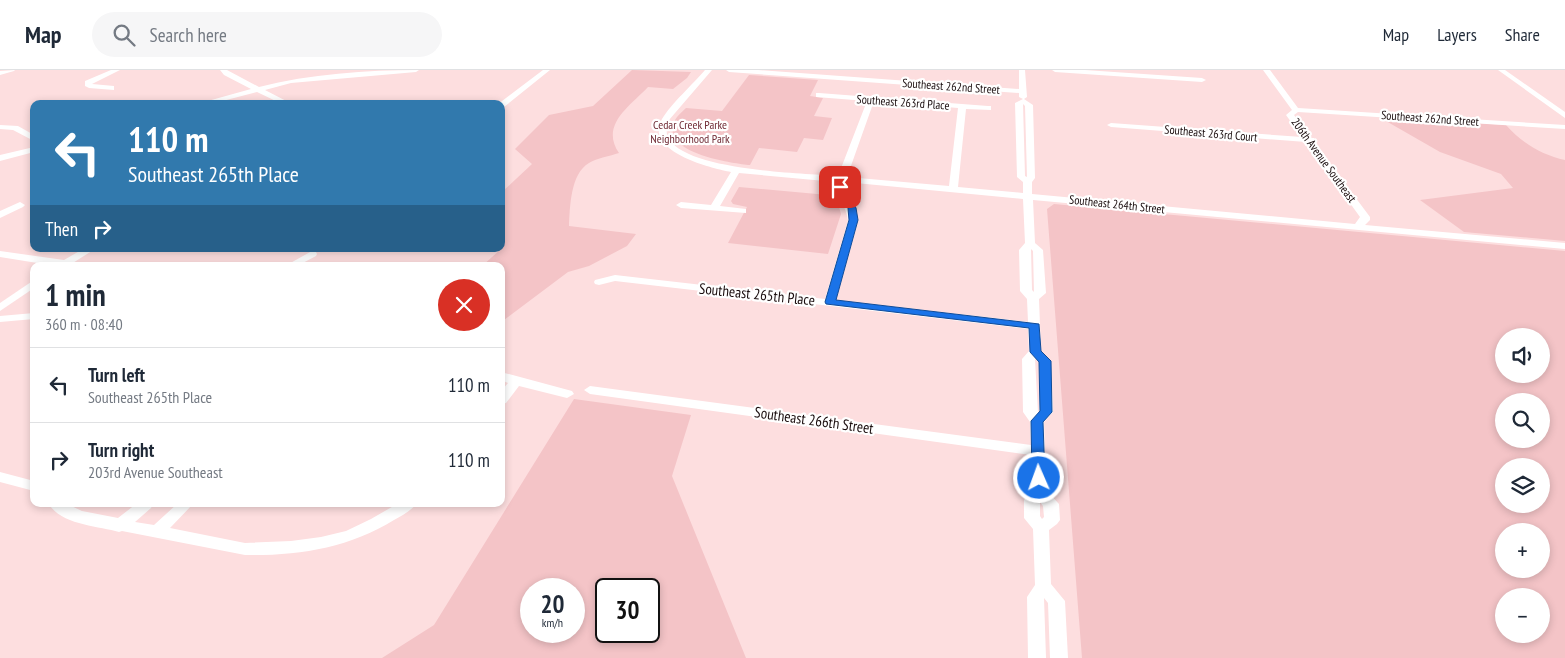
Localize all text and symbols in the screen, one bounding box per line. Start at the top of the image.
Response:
search box [92,12,442,57]
text: Map [25,19,62,50]
icon: search [110,21,138,49]
text: Search here [150,23,227,47]
text: Map [1383,23,1409,46]
text: Layers [1437,23,1477,46]
text: Share [1505,23,1540,46]
street label: Southeast 262nd Street [902,75,1001,97]
street label: Southeast 263rd Place [856,91,950,113]
street label: Southeast 262nd Street [1381,107,1480,129]
street label: 206th Avenue Southeast [1288,115,1360,206]
text: 110 m [128,116,209,162]
park label: Cedar Creek Parke Neighborhood Park [650,117,730,146]
icon: left [45,120,110,185]
street label: Southeast 263rd Court [1164,121,1259,145]
text: Southeast 265th Place [128,160,299,188]
pin [819,166,861,208]
icon: arrive [826,173,854,201]
street label: Southeast 264th Street [1069,192,1166,217]
icon: right [88,215,116,243]
text: Then [45,217,78,241]
text: 1 min [45,275,106,314]
street label: Southeast 265th Place [698,278,816,310]
button: close [438,279,490,331]
text: 360 m · 08:40 [45,314,123,334]
map controls [1495,328,1550,643]
button: sound [1495,328,1550,383]
text: Turn left [88,363,145,387]
icon: left [45,371,73,399]
text: 110 m [448,373,490,397]
text: Southeast 265th Place [88,387,212,407]
button: search [1495,393,1550,448]
street label: Southeast 266th Street [753,402,875,438]
text: Turn right [88,438,154,462]
icon: right [45,446,73,474]
text: 110 m [448,448,490,472]
position arrow [1012,451,1064,503]
button: layers [1495,458,1550,513]
text: 203rd Avenue Southeast [88,462,223,482]
button: + [1495,523,1550,578]
speed limit sign: 30 [595,578,660,643]
text: 20 [541,588,564,620]
button: − [1495,588,1550,643]
text: km/h [542,615,563,630]

